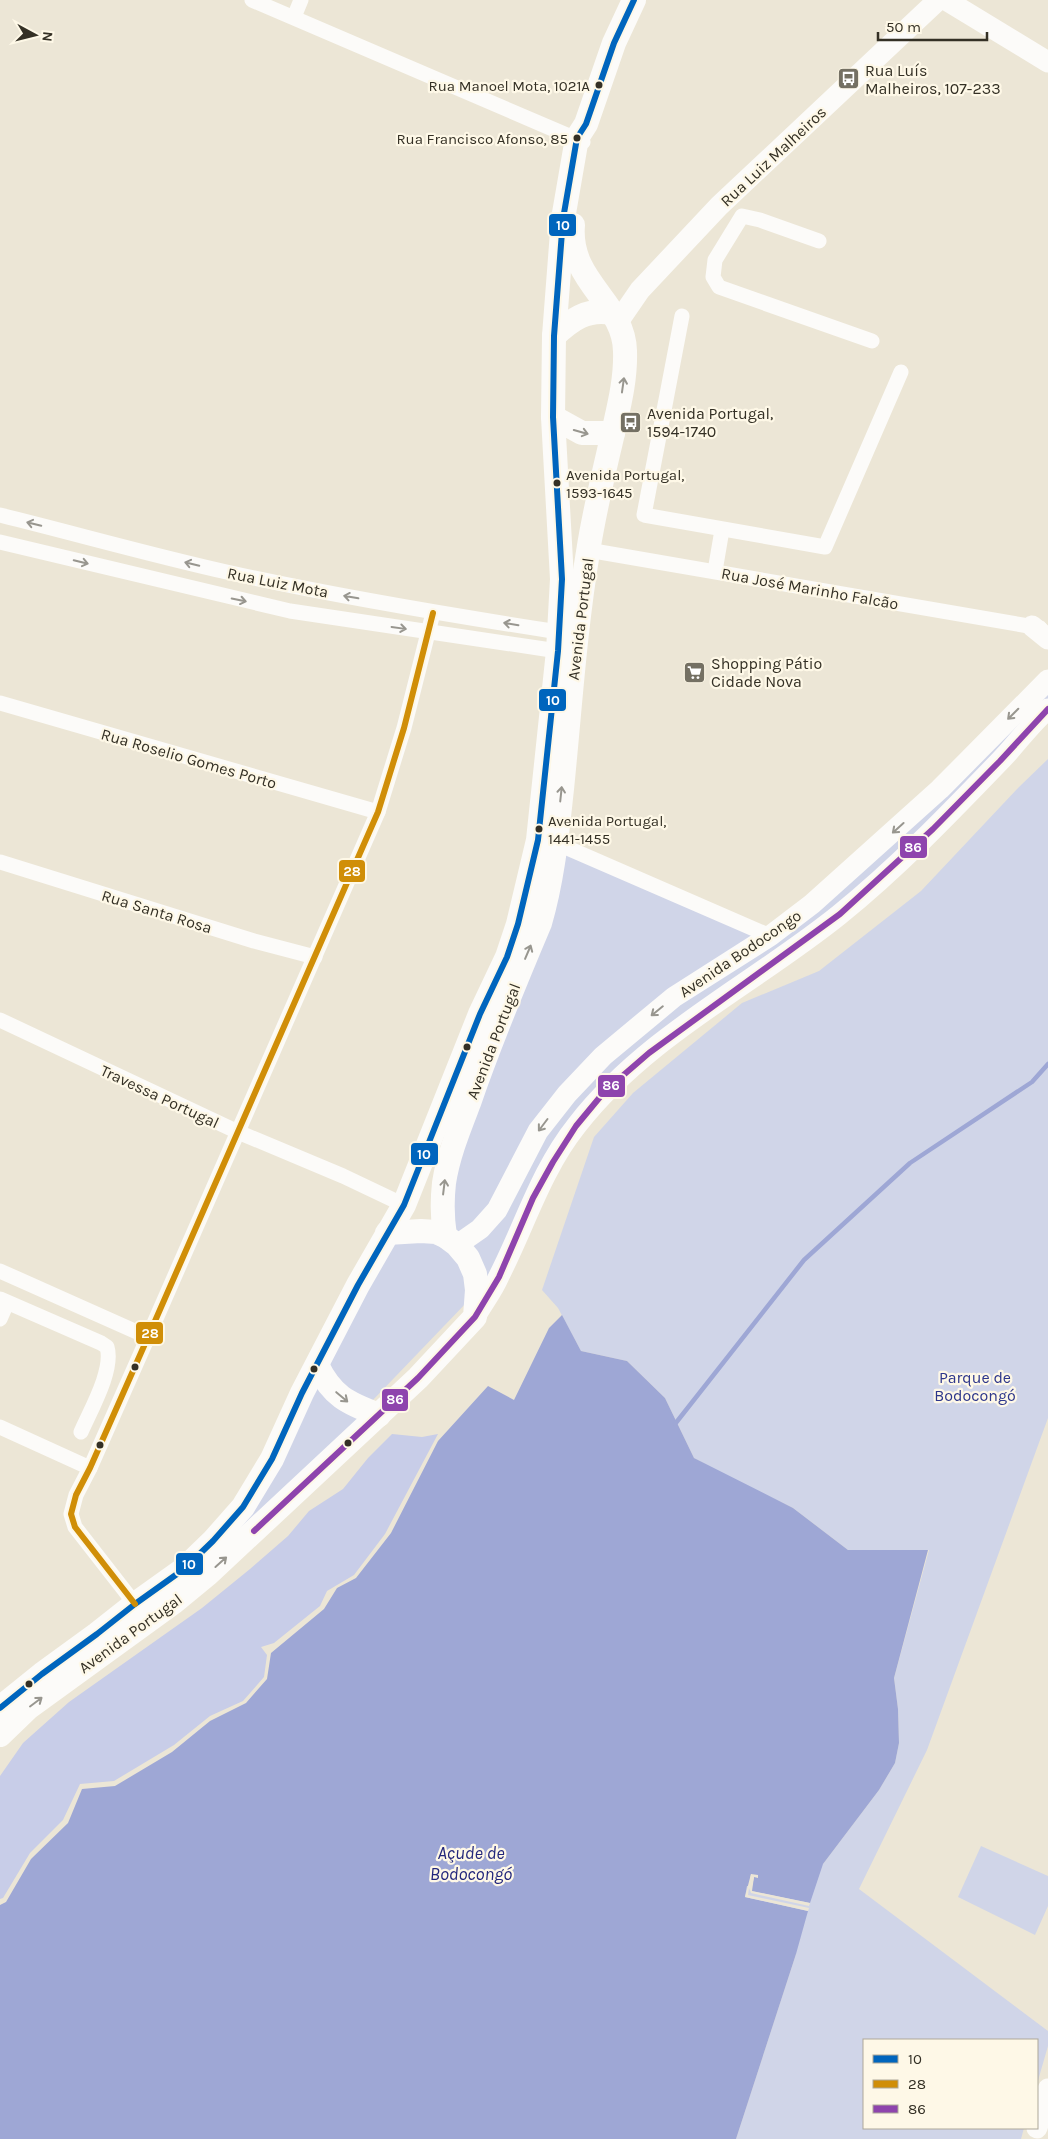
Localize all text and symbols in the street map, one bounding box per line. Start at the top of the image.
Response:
north arrow [10,10,60,60]
scale bar [878,10,987,42]
text: 50 m [886,18,921,36]
text: N [38,31,56,43]
place label: Rua Luís Malheiros, 107-233 [865,61,1001,98]
bus stop icon: Rua Luís Malheiros, 107-233 [837,67,861,91]
place label: Rua Manoel Mota, 1021A [429,77,590,95]
marker: Rua Manoel Mota, 1021A [594,80,604,90]
street label: Rua Luiz Malheiros [716,102,830,210]
place label: Rua Francisco Afonso, 85 [396,130,568,148]
marker: Rua Francisco Afonso, 85 [572,133,582,143]
line badge: 10 [548,213,577,237]
text: 10 [556,217,570,234]
one-way arrow [618,377,628,393]
place label: Avenida Portugal, 1594-1740 [647,404,773,441]
bus stop icon: Avenida Portugal, 1594-1740 [619,410,643,434]
one-way arrow [573,428,589,437]
place label: Avenida Portugal, 1593-1645 [566,466,684,502]
marker: Avenida Portugal, 1593-1645 [552,478,562,488]
one-way arrow [27,518,43,528]
street label: Avenida Portugal [564,557,597,681]
one-way arrow [73,558,89,567]
one-way arrow [184,558,200,568]
street label: Rua Luiz Mota [226,563,330,602]
street label: Rua José Marinho Falcão [720,564,900,613]
one-way arrow [343,591,359,601]
one-way arrow [231,596,247,605]
one-way arrow [503,619,519,629]
one-way arrow [391,623,407,633]
place label: Shopping Pátio Cidade Nova [711,654,822,691]
supermarket icon: Shopping Pátio Cidade Nova [683,660,707,684]
line badge: 10 [538,688,567,712]
text: 10 [546,692,560,709]
one-way arrow [1007,708,1020,720]
street label: Rua Roselio Gomes Porto [99,724,279,793]
one-way arrow [556,787,566,803]
place label: Avenida Portugal, 1441-1455 [548,812,666,848]
one-way arrow [891,822,904,834]
marker: Avenida Portugal, 1441-1455 [534,824,544,834]
line badge: 86 [899,835,928,859]
text: 86 [904,839,922,856]
line badge: 28 [338,859,366,883]
text: 28 [343,863,361,880]
street label: Rua Santa Rosa [99,886,214,937]
street label: Avenida Bodocongo [676,906,805,1001]
one-way arrow [524,945,533,960]
street label: Avenida Portugal [463,980,524,1102]
one-way arrow [651,1005,664,1016]
unlabelled marker [462,1042,472,1052]
street label: Travessa Portugal [98,1061,222,1132]
line badge: 86 [597,1074,626,1098]
text: 86 [602,1077,620,1094]
one-way arrow [538,1118,548,1132]
line badge: 10 [410,1142,439,1166]
text: 10 [417,1146,431,1163]
one-way arrow [439,1180,449,1196]
line badge: 28 [135,1321,164,1345]
text: 28 [141,1325,159,1342]
unlabelled marker [130,1362,140,1372]
unlabelled marker [309,1364,319,1374]
park label: Parque de Bodocongó [934,1368,1016,1405]
line badge: 86 [381,1388,409,1412]
one-way arrow [335,1391,348,1403]
text: 86 [386,1391,404,1408]
unlabelled marker [343,1438,353,1448]
unlabelled marker [95,1440,105,1450]
line badge: 10 [175,1552,204,1576]
text: 10 [182,1556,196,1573]
one-way arrow [215,1556,228,1568]
street label: Avenida Portugal [75,1590,186,1677]
unlabelled marker [24,1679,34,1689]
one-way arrow [29,1697,43,1707]
water label: Açude de Bodocongó [430,1842,512,1885]
legend [863,2039,1038,2129]
text: 10 [908,2050,922,2068]
text: 28 [908,2075,926,2093]
text: 86 [908,2100,926,2118]

